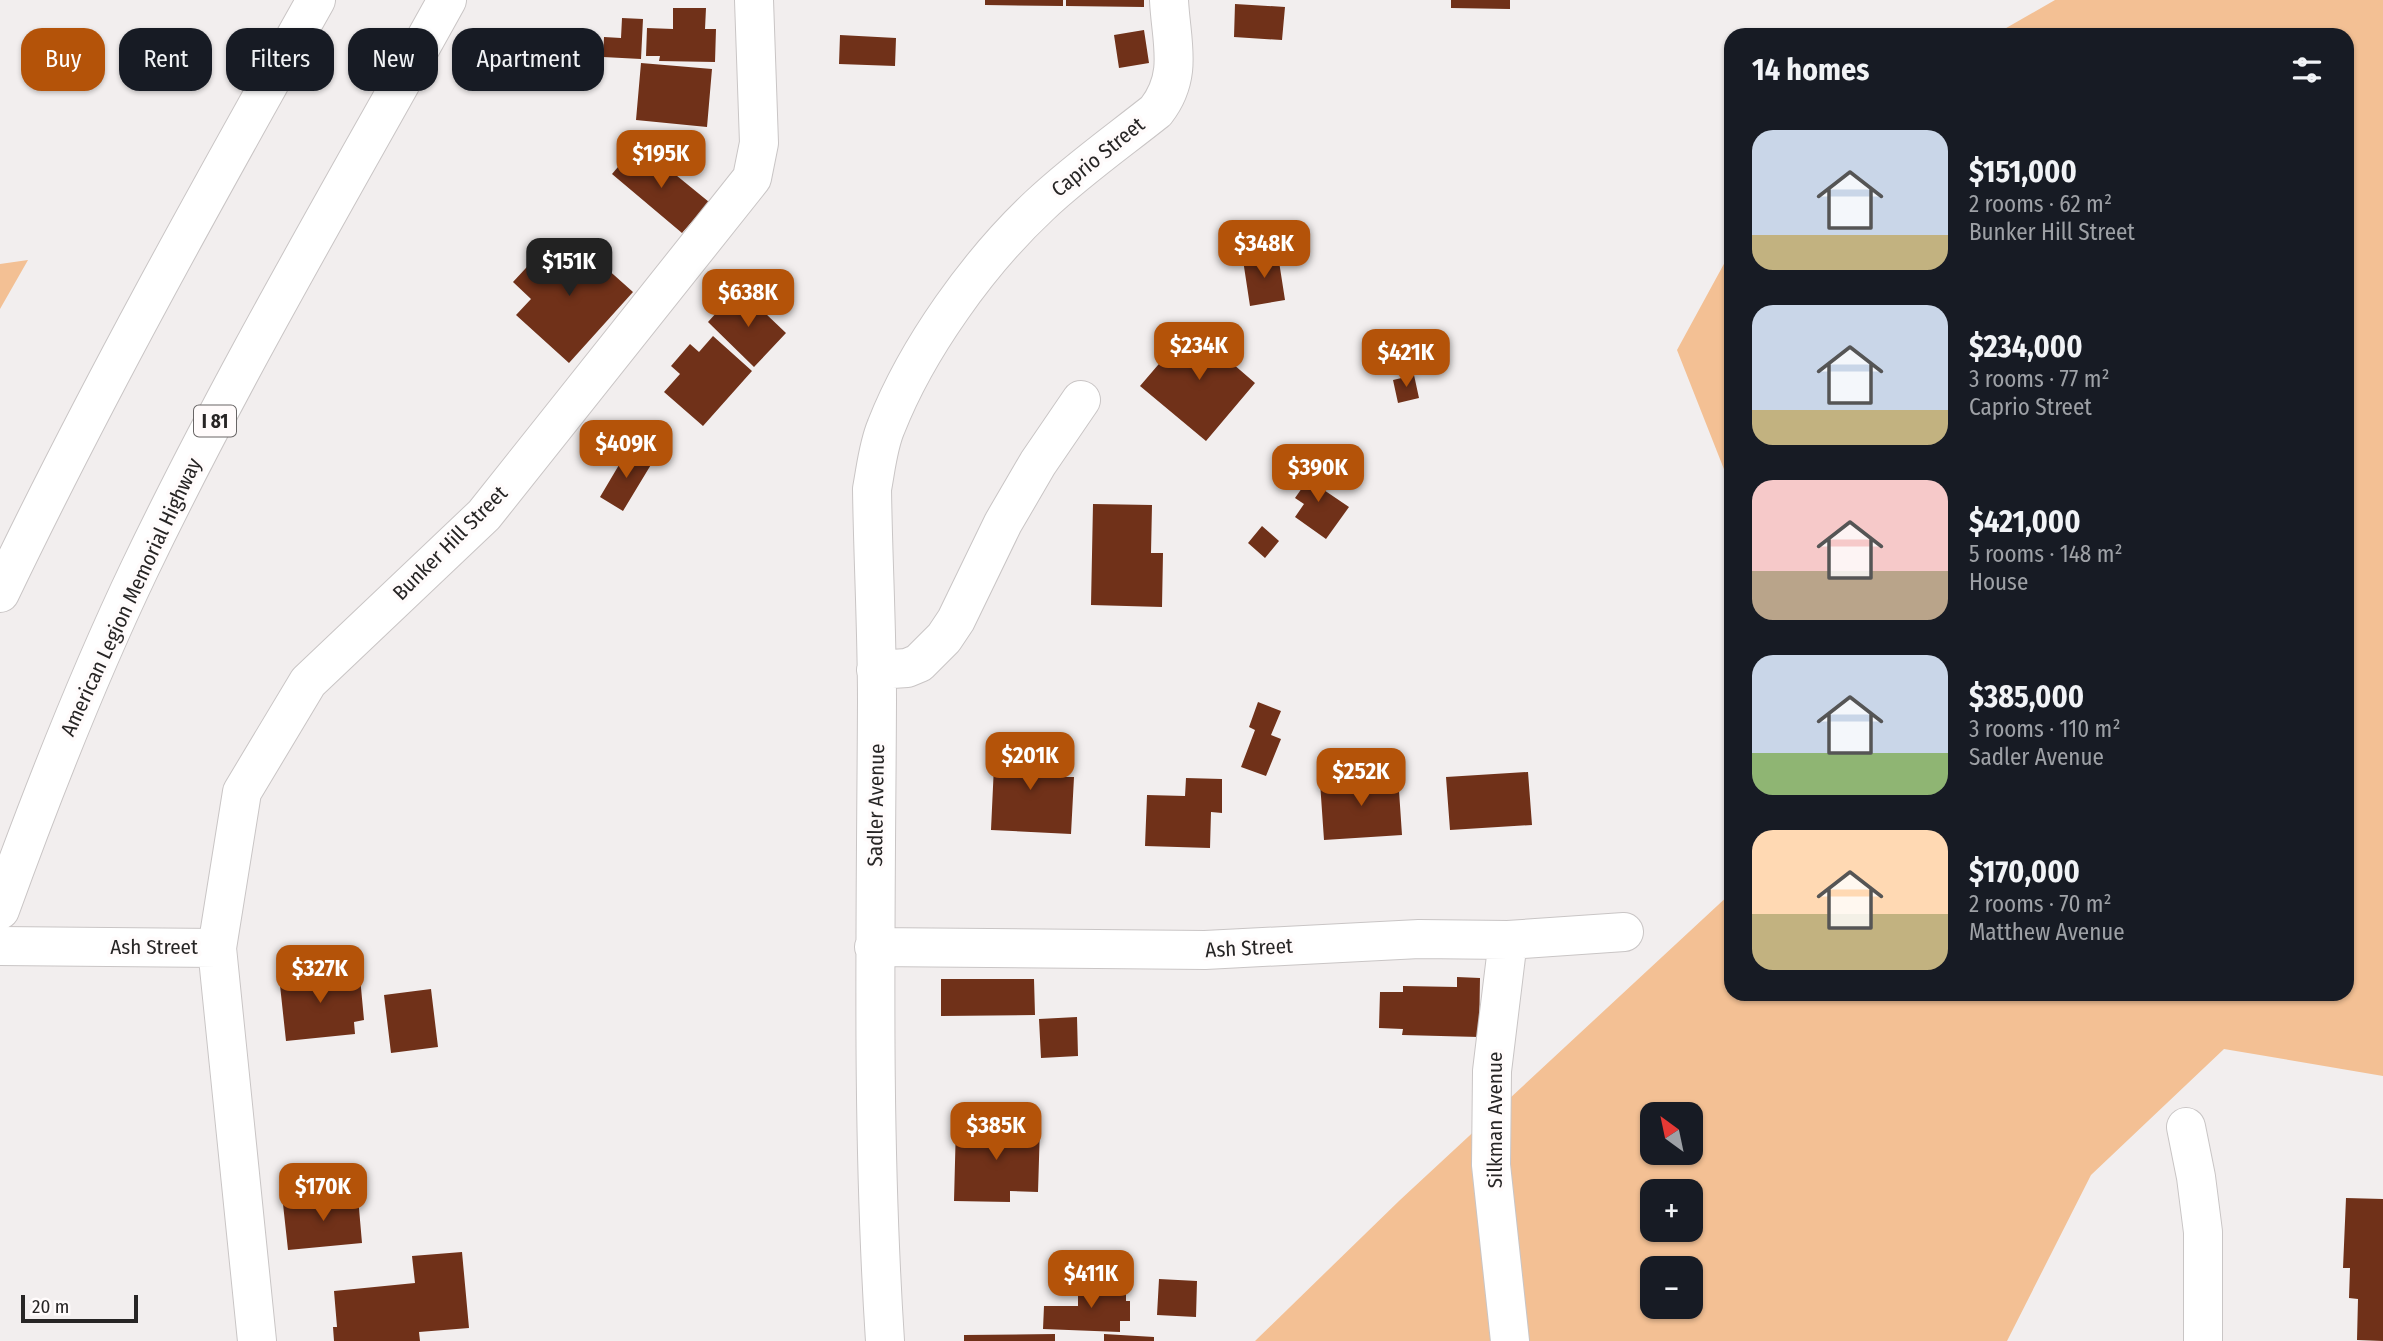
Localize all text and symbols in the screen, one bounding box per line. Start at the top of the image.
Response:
chip: Buy [21,28,105,91]
chip: Rent [119,28,212,91]
chip: Filters [226,28,334,91]
chip: New [348,28,438,91]
chip: Apartment [452,28,604,91]
icon: filters [2288,51,2326,89]
text: 14 homes [1752,52,1869,88]
street label: Caprio Street [1046,112,1150,202]
pin: $195K [612,130,710,190]
text: $195K [633,139,689,167]
text: $151,000 [1969,154,2077,190]
icon: home [1808,158,1892,242]
text: 2 rooms · 62 m² [1969,190,2112,218]
text: Bunker Hill Street [1969,218,2135,246]
pin: $348K [1215,220,1313,280]
text: $348K [1234,229,1294,257]
pin: $151K [520,238,618,298]
text: $151K [542,247,596,275]
pin: $638K [699,270,797,329]
text: $638K [718,278,778,306]
pin: $234K [1150,322,1248,382]
text: $234,000 [1969,329,2083,365]
pin: $421K [1357,330,1455,389]
text: $234K [1170,331,1228,359]
icon: home [1808,333,1892,417]
text: $421K [1378,338,1434,366]
text: 3 rooms · 77 m² [1969,365,2110,393]
text: Caprio Street [1969,393,2092,421]
road number: I 81 [194,406,236,436]
pin: $409K [577,420,675,480]
text: $409K [596,429,656,457]
pin: $390K [1269,444,1367,504]
street label: American Legion Memorial Highway [55,453,207,740]
text: $390K [1288,453,1348,481]
street label: Bunker Hill Street [387,480,513,606]
text: $421,000 [1969,504,2081,540]
icon: home [1808,508,1892,592]
text: 5 rooms · 148 m² [1969,540,2123,568]
text: House [1969,568,2028,596]
text: $385,000 [1969,679,2084,715]
icon: home [1808,683,1892,767]
text: 3 rooms · 110 m² [1969,715,2120,743]
pin: $201K [981,732,1079,792]
text: $201K [1001,741,1059,769]
street label: Sadler Avenue [862,743,890,867]
text: Sadler Avenue [1969,743,2104,771]
pin: $252K [1312,748,1410,808]
text: $252K [1333,757,1389,785]
text: $170,000 [1969,854,2080,890]
icon: home [1808,858,1892,942]
text: 2 rooms · 70 m² [1969,890,2112,918]
text: Matthew Avenue [1969,918,2125,946]
street label: Ash Street [1205,933,1294,963]
street label: Ash Street [110,934,198,960]
pin: $327K [271,946,369,1005]
text: $327K [292,954,348,982]
street label: Silkman Avenue [1482,1052,1508,1188]
pin: $385K [947,1102,1045,1162]
north arrow [1640,1102,1703,1166]
map controls [1640,1102,1703,1319]
text: $385K [966,1111,1026,1139]
pin: $170K [274,1164,372,1223]
text: $170K [295,1172,351,1200]
button: + [1640,1179,1703,1242]
pin: $411K [1042,1250,1140,1310]
button: − [1640,1256,1703,1319]
text: $411K [1064,1259,1118,1287]
scale bar [21,1292,138,1324]
text: 20 m [32,1295,69,1318]

